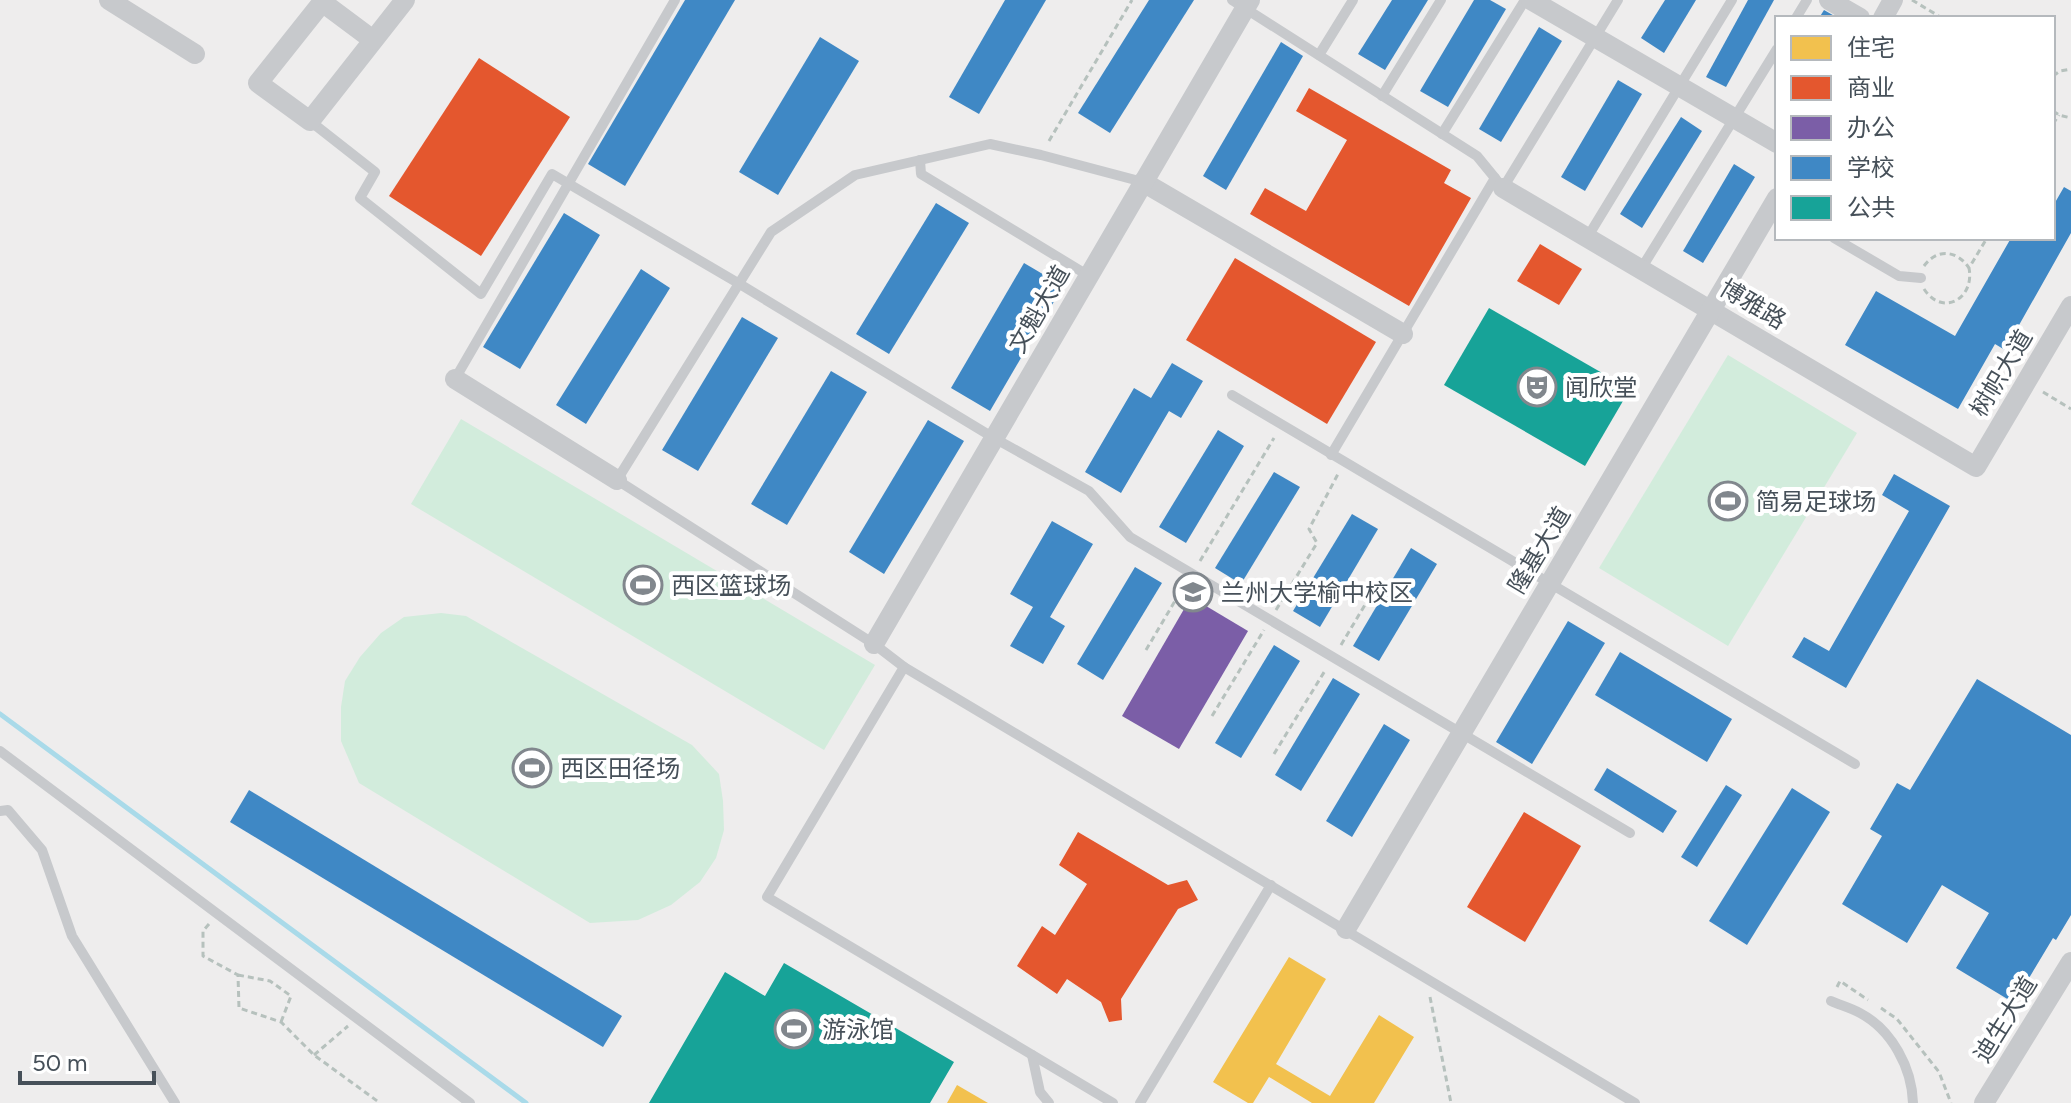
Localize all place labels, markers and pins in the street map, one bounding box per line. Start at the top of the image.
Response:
theatre icon: 闻欣堂 [1516,366,1558,408]
place label: 闻欣堂 [1565,373,1637,402]
sports icon: 简易足球场 [1707,480,1749,522]
place label: 简易足球场 [1756,487,1876,516]
sports icon: 西区篮球场 [622,564,664,606]
place label: 西区篮球场 [671,571,791,600]
school or university icon: 兰州大学榆中校区 [1172,571,1214,613]
place label: 兰州大学榆中校区 [1221,578,1413,607]
sports icon: 西区田径场 [511,747,553,789]
place label: 西区田径场 [560,754,680,783]
sports icon: 游泳馆 [773,1008,815,1050]
place label: 游泳馆 [822,1015,894,1044]

